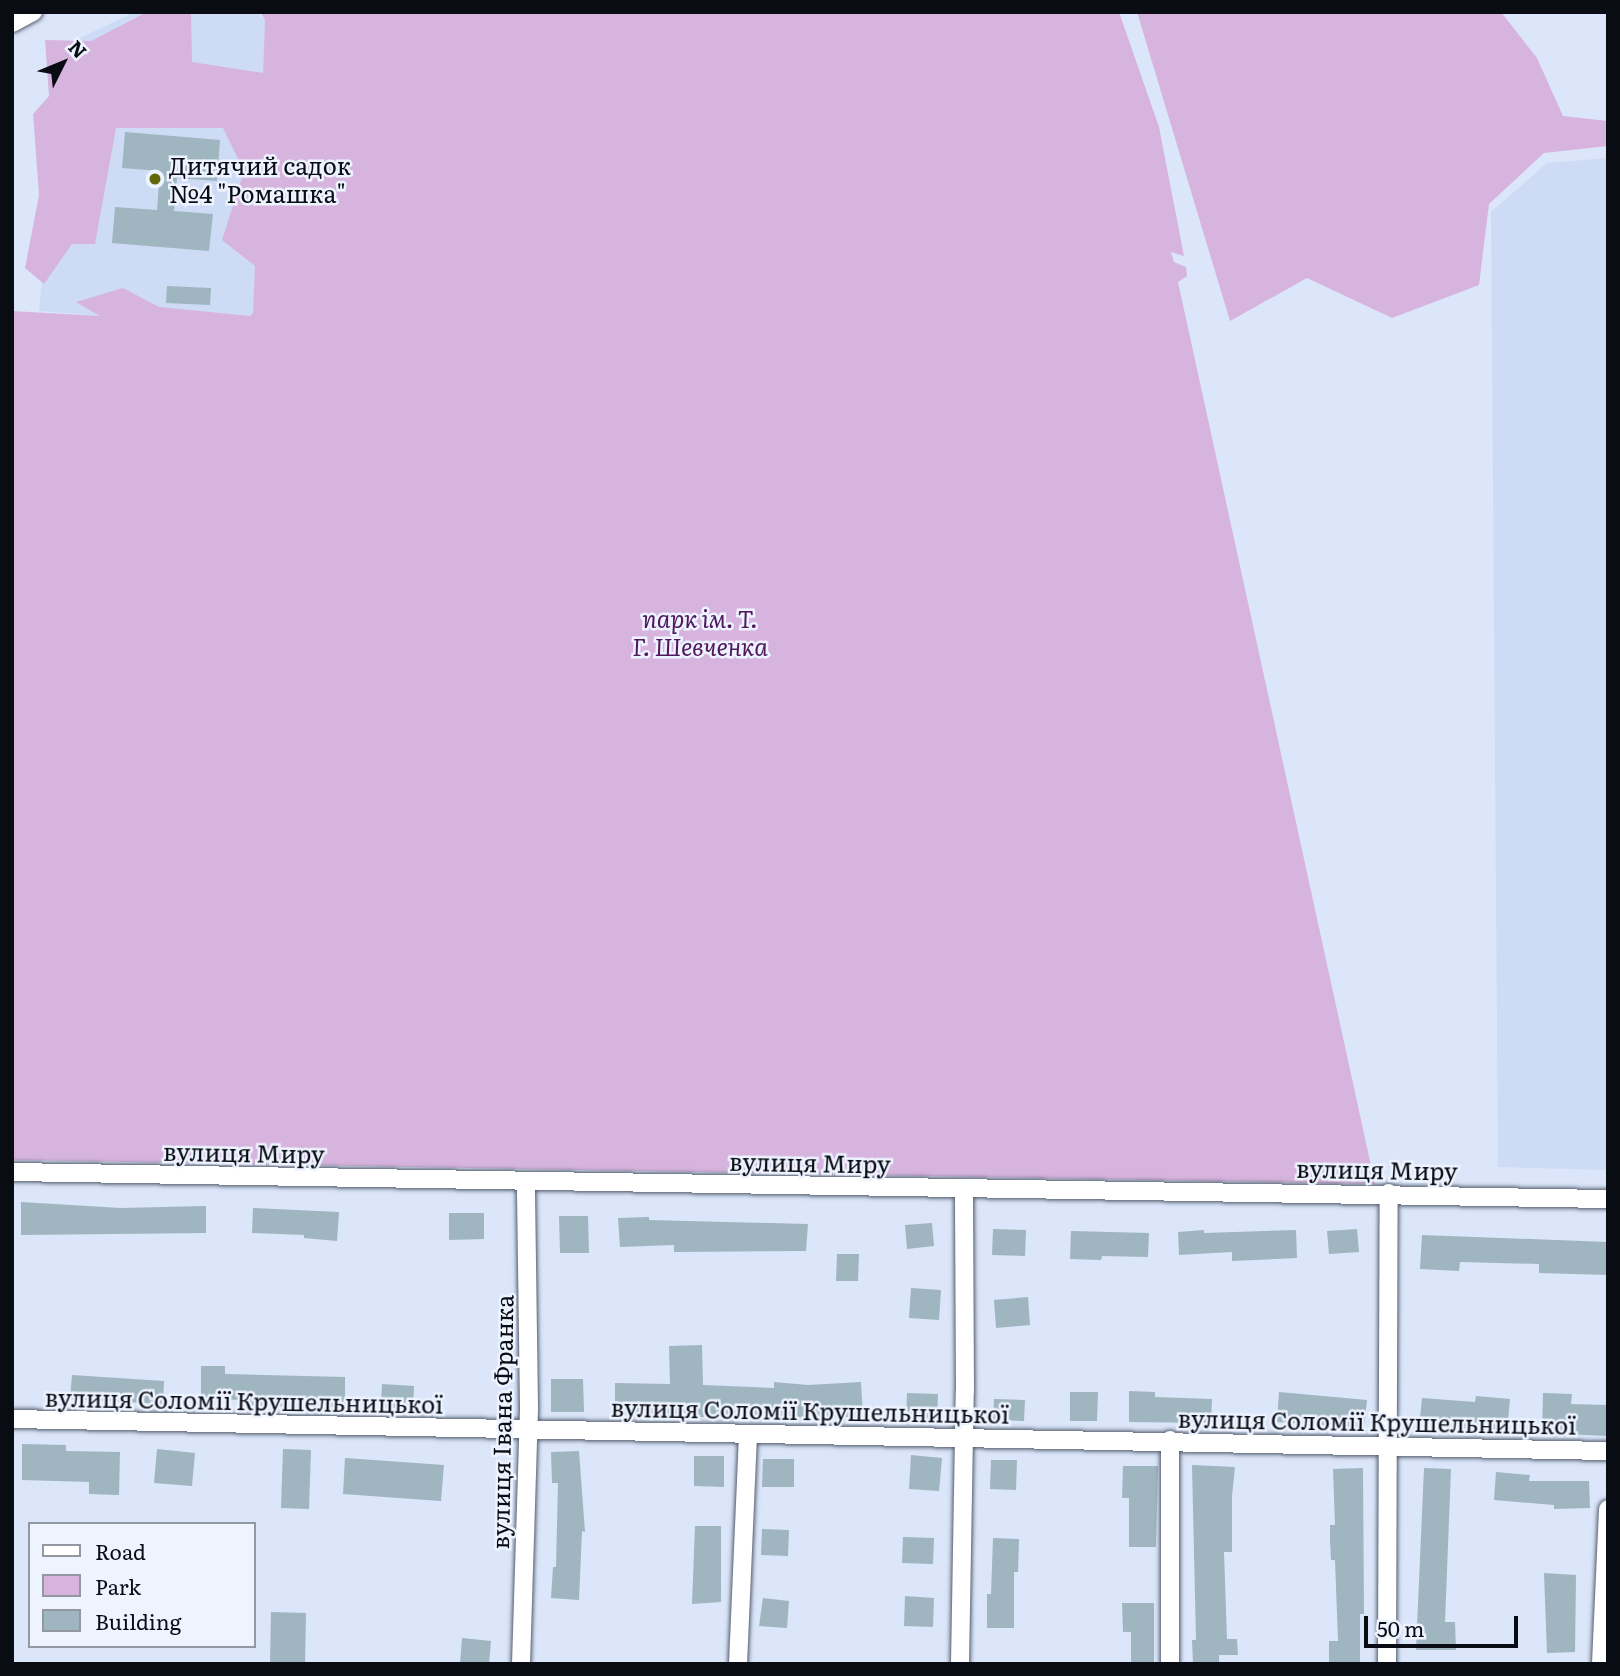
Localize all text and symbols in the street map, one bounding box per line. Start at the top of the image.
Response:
north arrow [28,28,98,98]
text: N [63,33,94,64]
place label: Дитячий садок №4 "Ромашка" [169,151,351,207]
marker: Дитячий садок №4 "Ромашка" [147,171,163,187]
park label: парк ім. Т. Г. Шевченка [632,604,768,660]
street label: вулиця Миру [163,1136,325,1168]
street label: вулиця Миру [729,1146,891,1178]
street label: вулиця Миру [1296,1153,1458,1185]
street label: вулиця Івана Франка [484,1294,518,1550]
street label: вулиця Соломії Крушельницької [44,1382,444,1418]
street label: вулиця Соломії Крушельницької [610,1392,1010,1428]
street label: вулиця Соломії Крушельницької [1177,1403,1577,1439]
legend [28,1522,256,1648]
text: Road [95,1535,146,1566]
text: Park [95,1570,141,1601]
scale bar [1368,1602,1522,1646]
text: Building [95,1605,181,1636]
text: 50 m [1377,1612,1424,1643]

